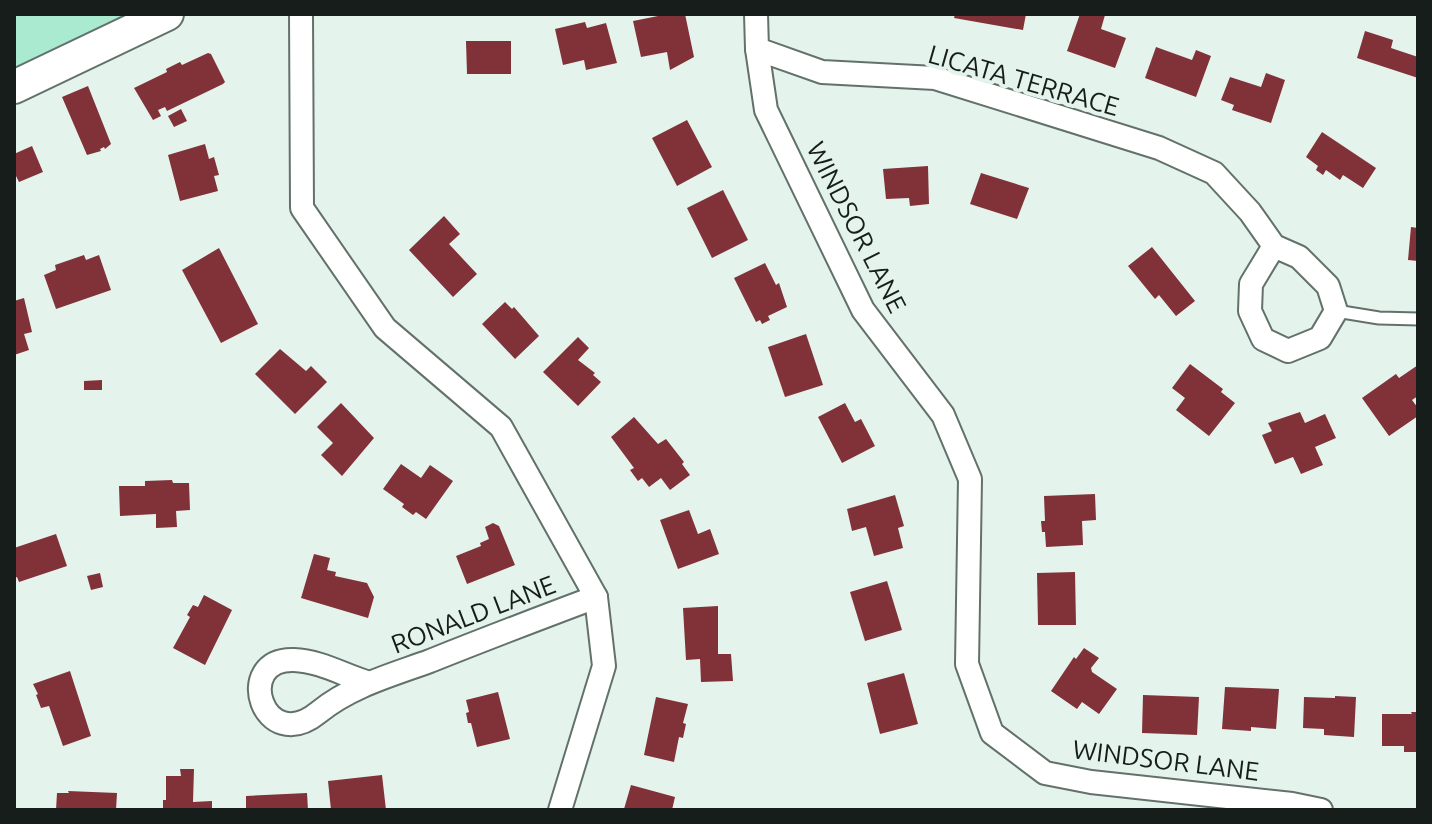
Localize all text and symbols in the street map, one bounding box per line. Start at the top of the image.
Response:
street label: LICATA TERRACE [925,39,1123,121]
street label: WINDSOR LANE [801,137,913,317]
street label: RONALD LANE [387,569,559,659]
street label: WINDSOR LANE [1071,734,1261,786]

